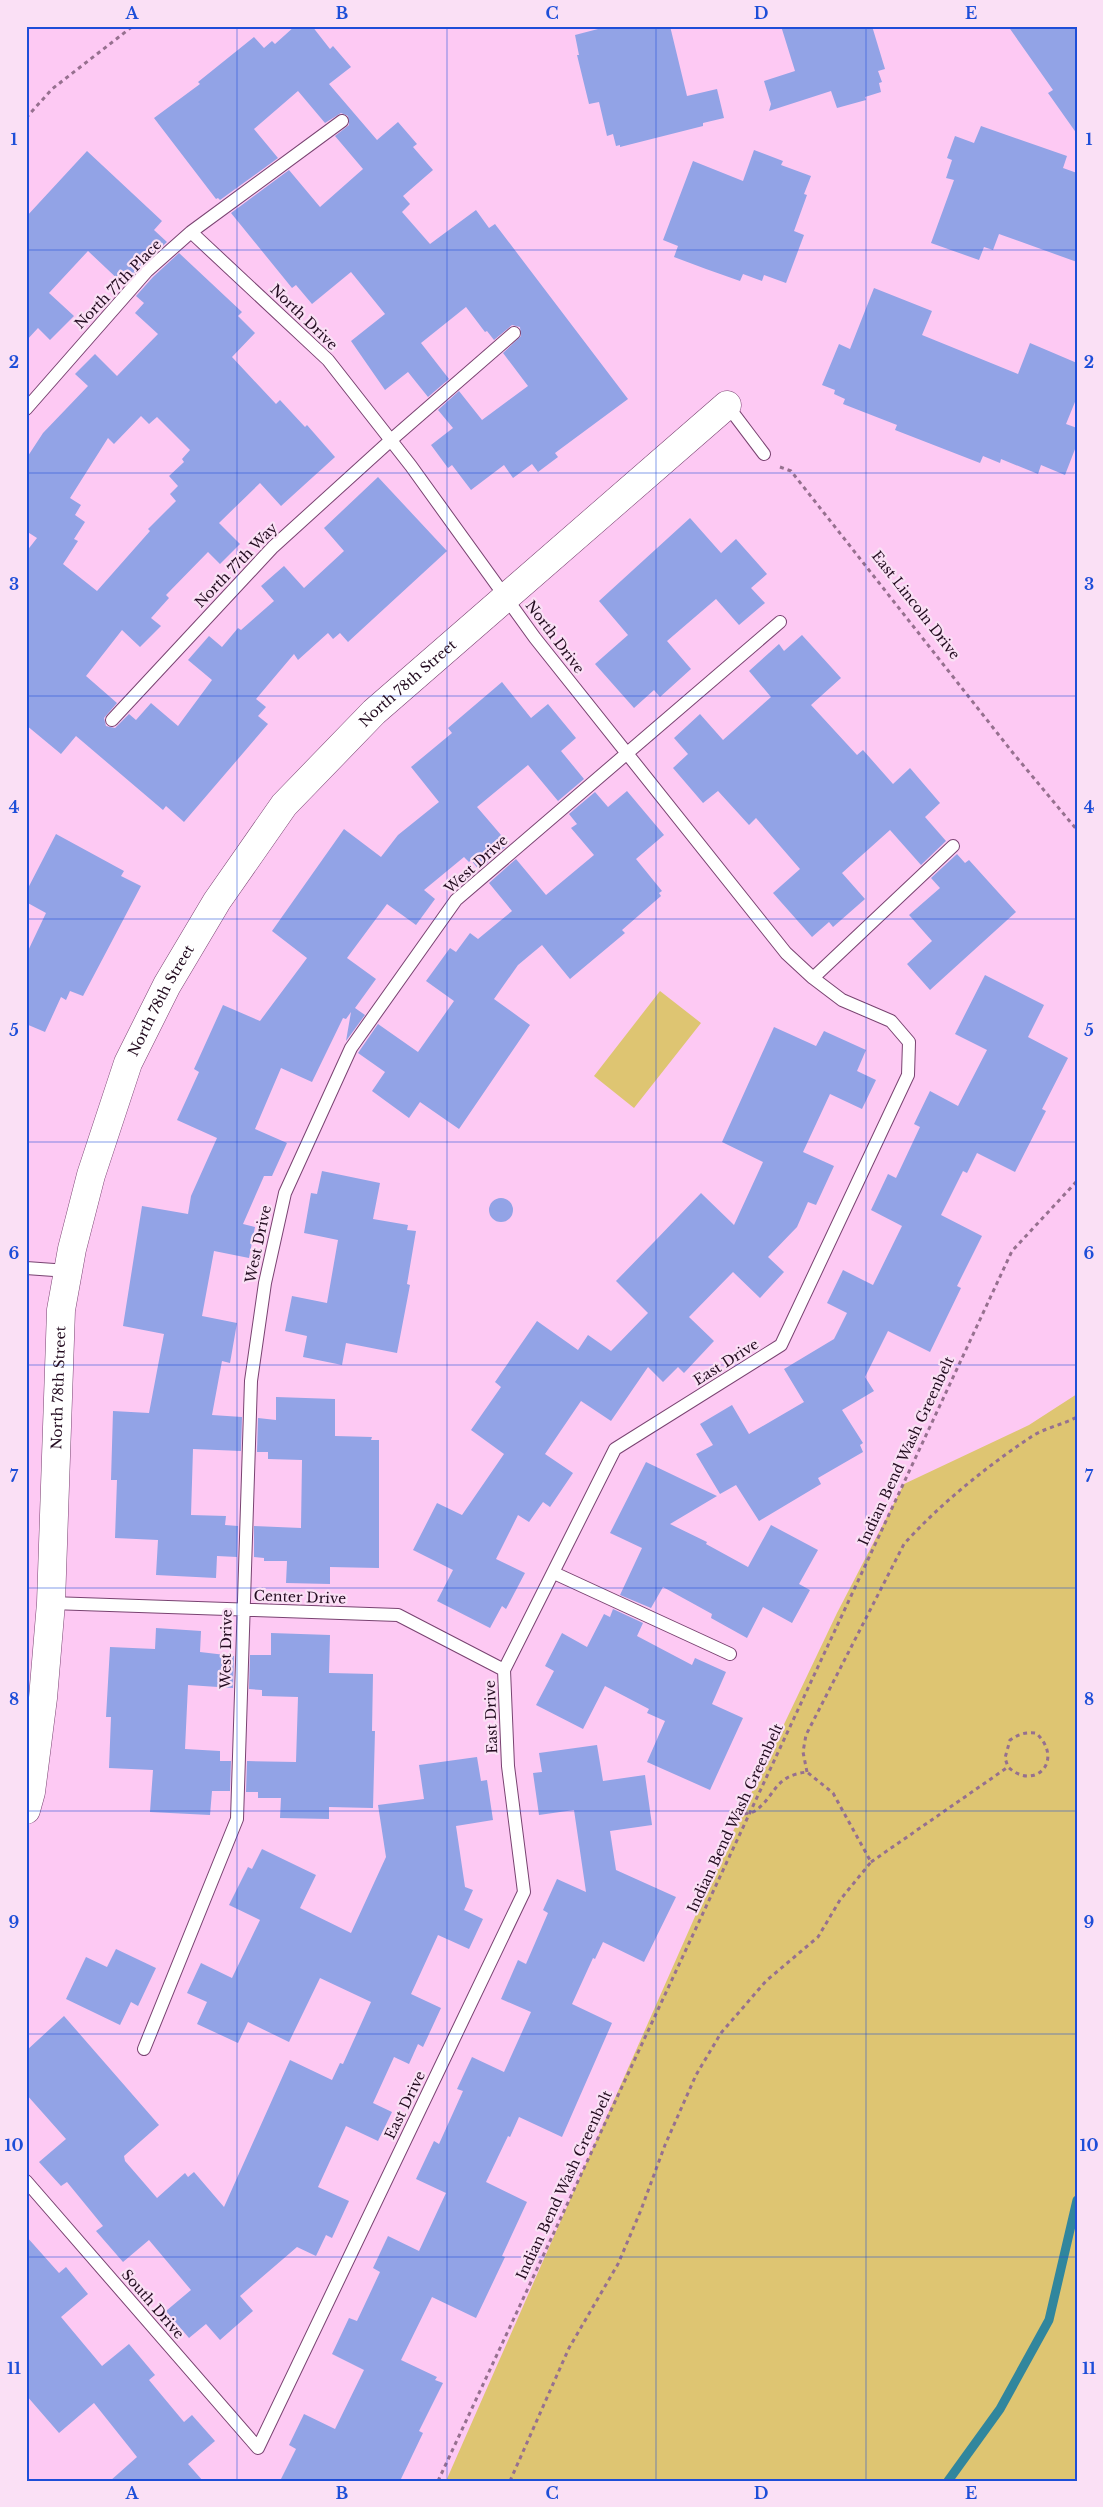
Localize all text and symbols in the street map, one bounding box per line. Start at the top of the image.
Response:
text: A [125,3,140,23]
text: B [336,3,349,23]
text: C [545,3,559,23]
text: D [754,3,768,23]
text: E [965,3,977,23]
text: 1 [11,129,18,149]
text: 1 [1086,129,1093,149]
street label: North 77th Place [71,236,165,332]
street label: North Drive [266,280,342,354]
text: 2 [9,352,19,372]
text: 2 [1084,352,1094,372]
street label: North 77th Way [191,519,281,611]
street label: East Lincoln Drive [868,547,964,663]
text: 3 [9,574,19,594]
text: 3 [1084,574,1094,594]
street label: North Drive [522,597,588,677]
street label: North 78th Street [355,635,460,731]
text: 4 [9,797,19,817]
text: 4 [1084,797,1094,817]
street label: West Drive [440,831,511,898]
street label: North 78th Street [124,941,198,1059]
text: 5 [9,1020,19,1040]
text: 5 [1084,1020,1094,1040]
street label: West Drive [241,1203,275,1286]
text: 6 [9,1243,20,1263]
text: 6 [1084,1243,1095,1263]
street label: North 78th Street [47,1325,69,1450]
street label: East Drive [690,1335,762,1389]
street label: Indian Bend Wash Greenbelt [854,1353,958,1549]
text: 7 [10,1466,19,1486]
text: 7 [1085,1466,1094,1486]
street label: Center Drive [253,1586,347,1608]
street label: West Drive [216,1609,236,1690]
street label: East Drive [481,1680,501,1754]
text: 8 [9,1689,19,1709]
text: 8 [1084,1689,1094,1709]
street label: Indian Bend Wash Greenbelt [683,1720,787,1916]
text: 9 [9,1912,20,1932]
text: 9 [1084,1912,1095,1932]
street label: East Drive [381,2068,429,2142]
street label: Indian Bend Wash Greenbelt [512,2087,616,2283]
text: 10 [4,2135,24,2155]
text: 10 [1079,2135,1099,2155]
street label: South Drive [118,2265,188,2343]
text: 11 [7,2358,21,2378]
text: 11 [1082,2358,1096,2378]
text: A [125,2483,140,2503]
text: B [336,2483,349,2503]
text: C [545,2483,559,2503]
text: D [754,2483,768,2503]
text: E [965,2483,977,2503]

